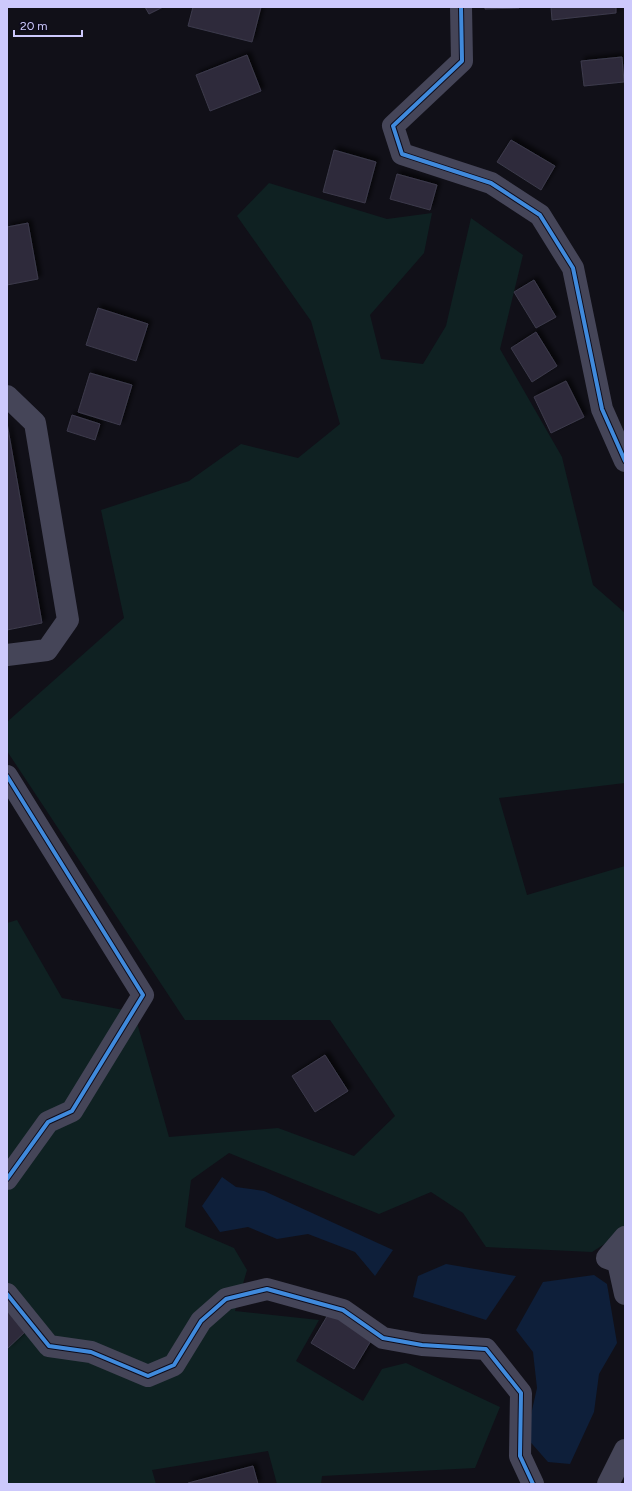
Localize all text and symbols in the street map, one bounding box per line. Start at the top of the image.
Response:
scale bar [14,12,82,38]
text: 20 m [20,19,48,33]

